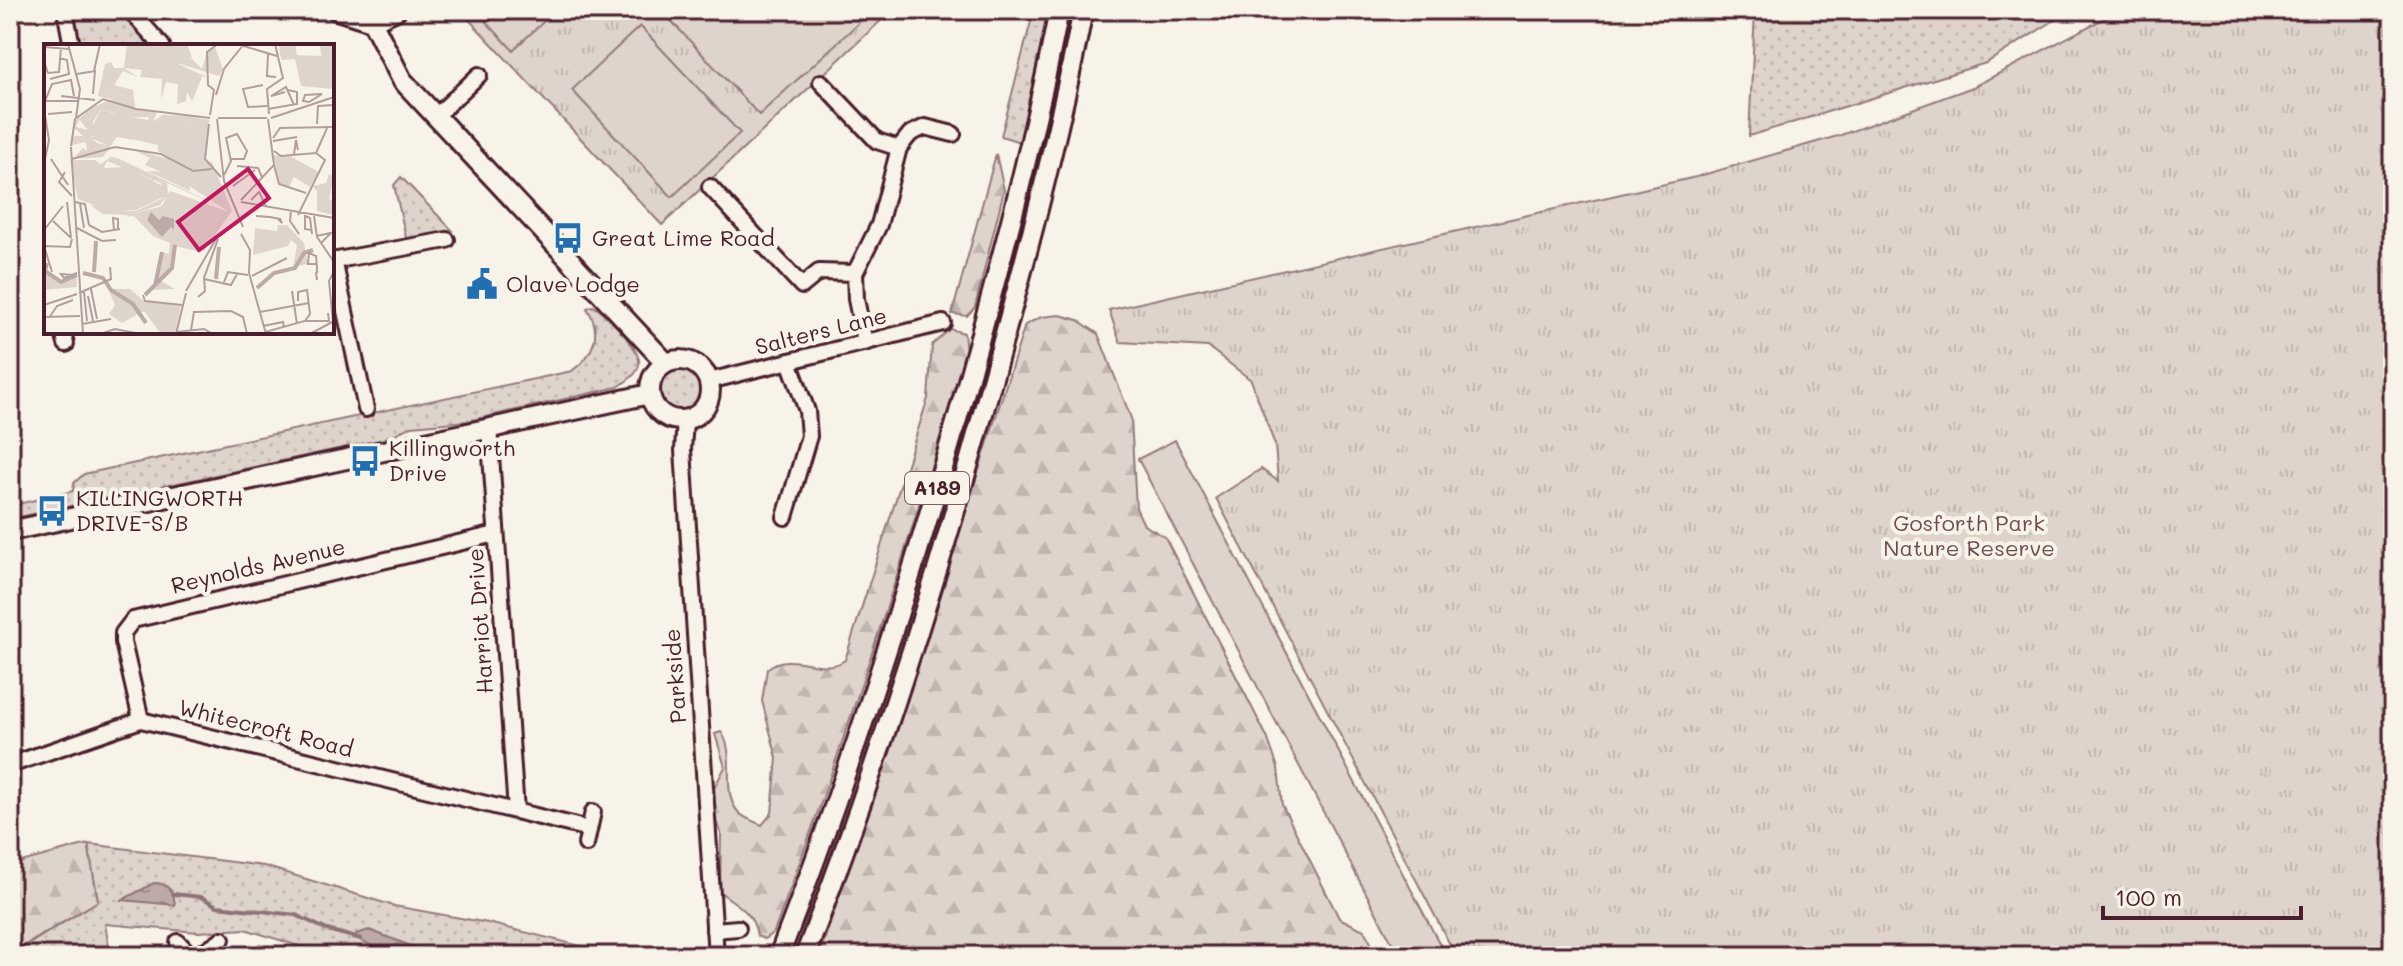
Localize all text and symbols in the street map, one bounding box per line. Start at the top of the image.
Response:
inset map [44,44,334,334]
bus stop icon: Great Lime Road [551,221,585,255]
place label: Great Lime Road [592,223,775,252]
public building icon: Olave Lodge [465,267,499,301]
place label: Olave Lodge [506,269,640,298]
street label: Salters Lane [752,300,890,361]
place label: Killingworth Drive [389,433,515,487]
bus stop icon: Killingworth Drive [348,444,382,478]
road number: A189 [905,472,969,504]
place label: KILLINGWORTH DRIVE-S/B [76,483,243,537]
bus stop icon: KILLINGWORTH DRIVE-S/B [35,494,69,528]
park label: Gosforth Park Nature Reserve [1883,508,2055,562]
street label: Reynolds Avenue [168,531,348,600]
street label: Harriot Drive [460,547,499,695]
street label: Parkside [657,628,692,724]
street label: Whitecroft Road [176,692,356,763]
scale bar [2103,870,2301,920]
text: 100 m [2115,881,2182,912]

